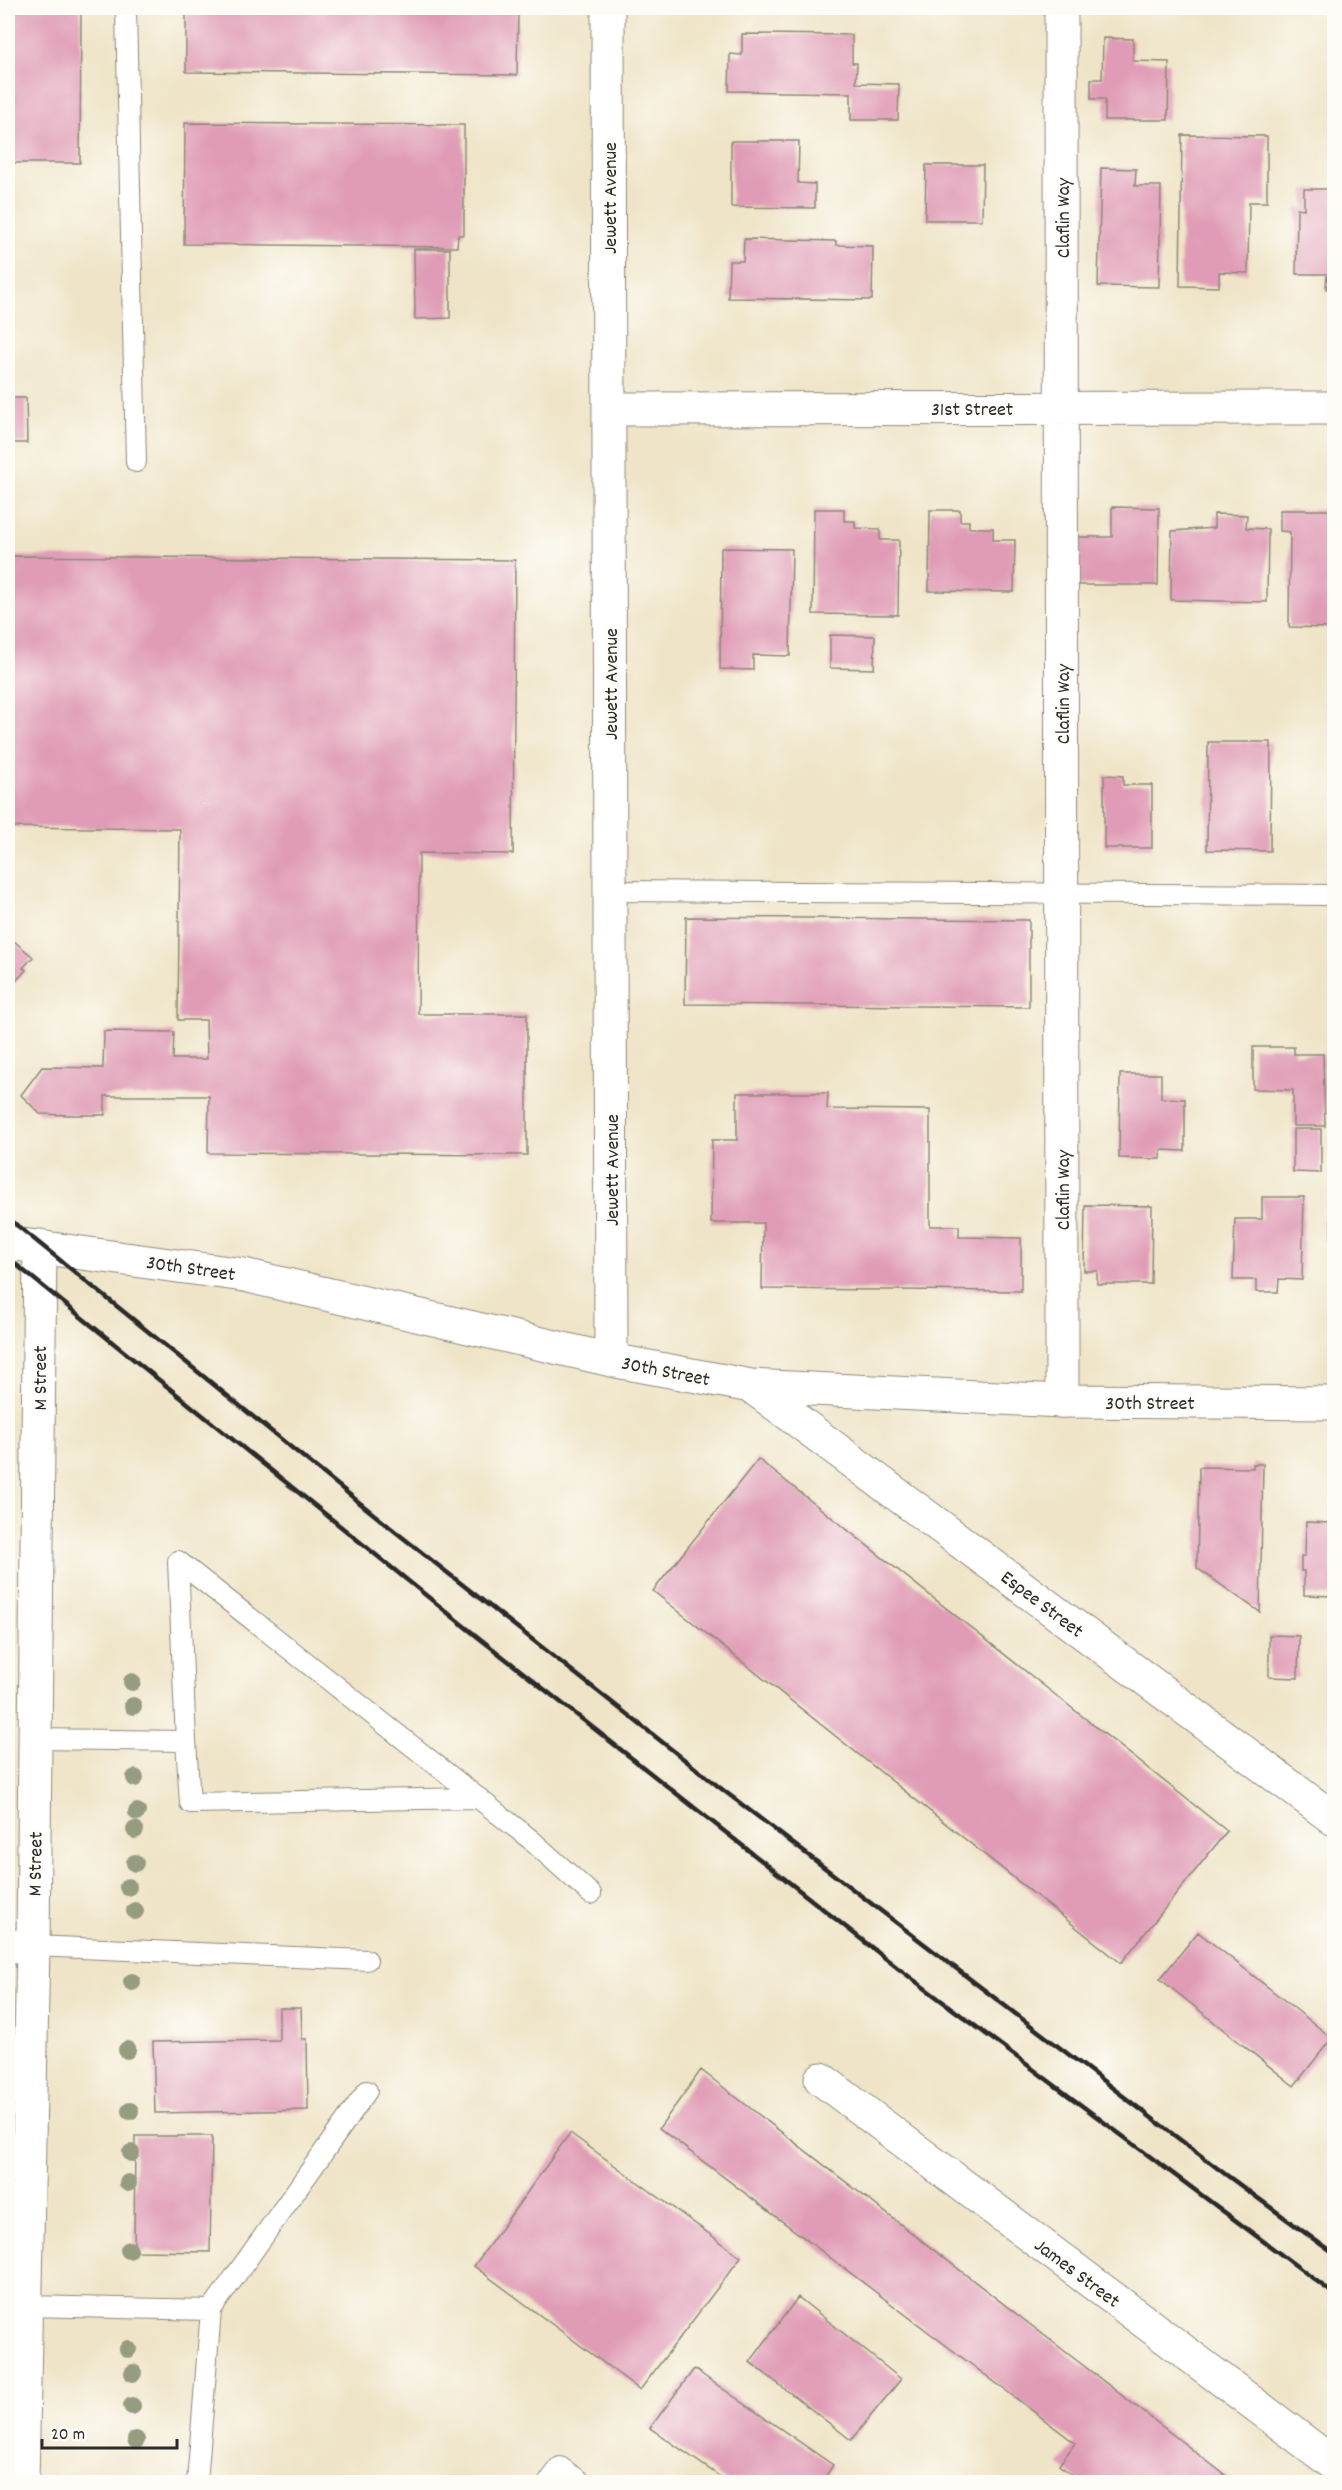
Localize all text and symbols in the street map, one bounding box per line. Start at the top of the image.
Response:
street label: Jewett Avenue [598,142,626,254]
street label: Claflin Way [1051,177,1079,258]
street label: 31st Street [931,397,1013,425]
street label: Jewett Avenue [599,628,627,740]
street label: Claflin Way [1051,663,1079,744]
street label: Jewett Avenue [600,1114,628,1226]
street label: Claflin Way [1051,1149,1079,1230]
street label: 30th Street [144,1250,237,1290]
street label: M Street [28,1346,56,1410]
street label: 30th Street [619,1351,712,1395]
street label: 30th Street [1105,1391,1195,1419]
street label: Espee Street [994,1565,1089,1646]
street label: M Street [22,1831,52,1897]
street label: James Street [1028,2233,1125,2316]
scale bar [42,2412,177,2450]
text: 20 m [51,2423,85,2448]

